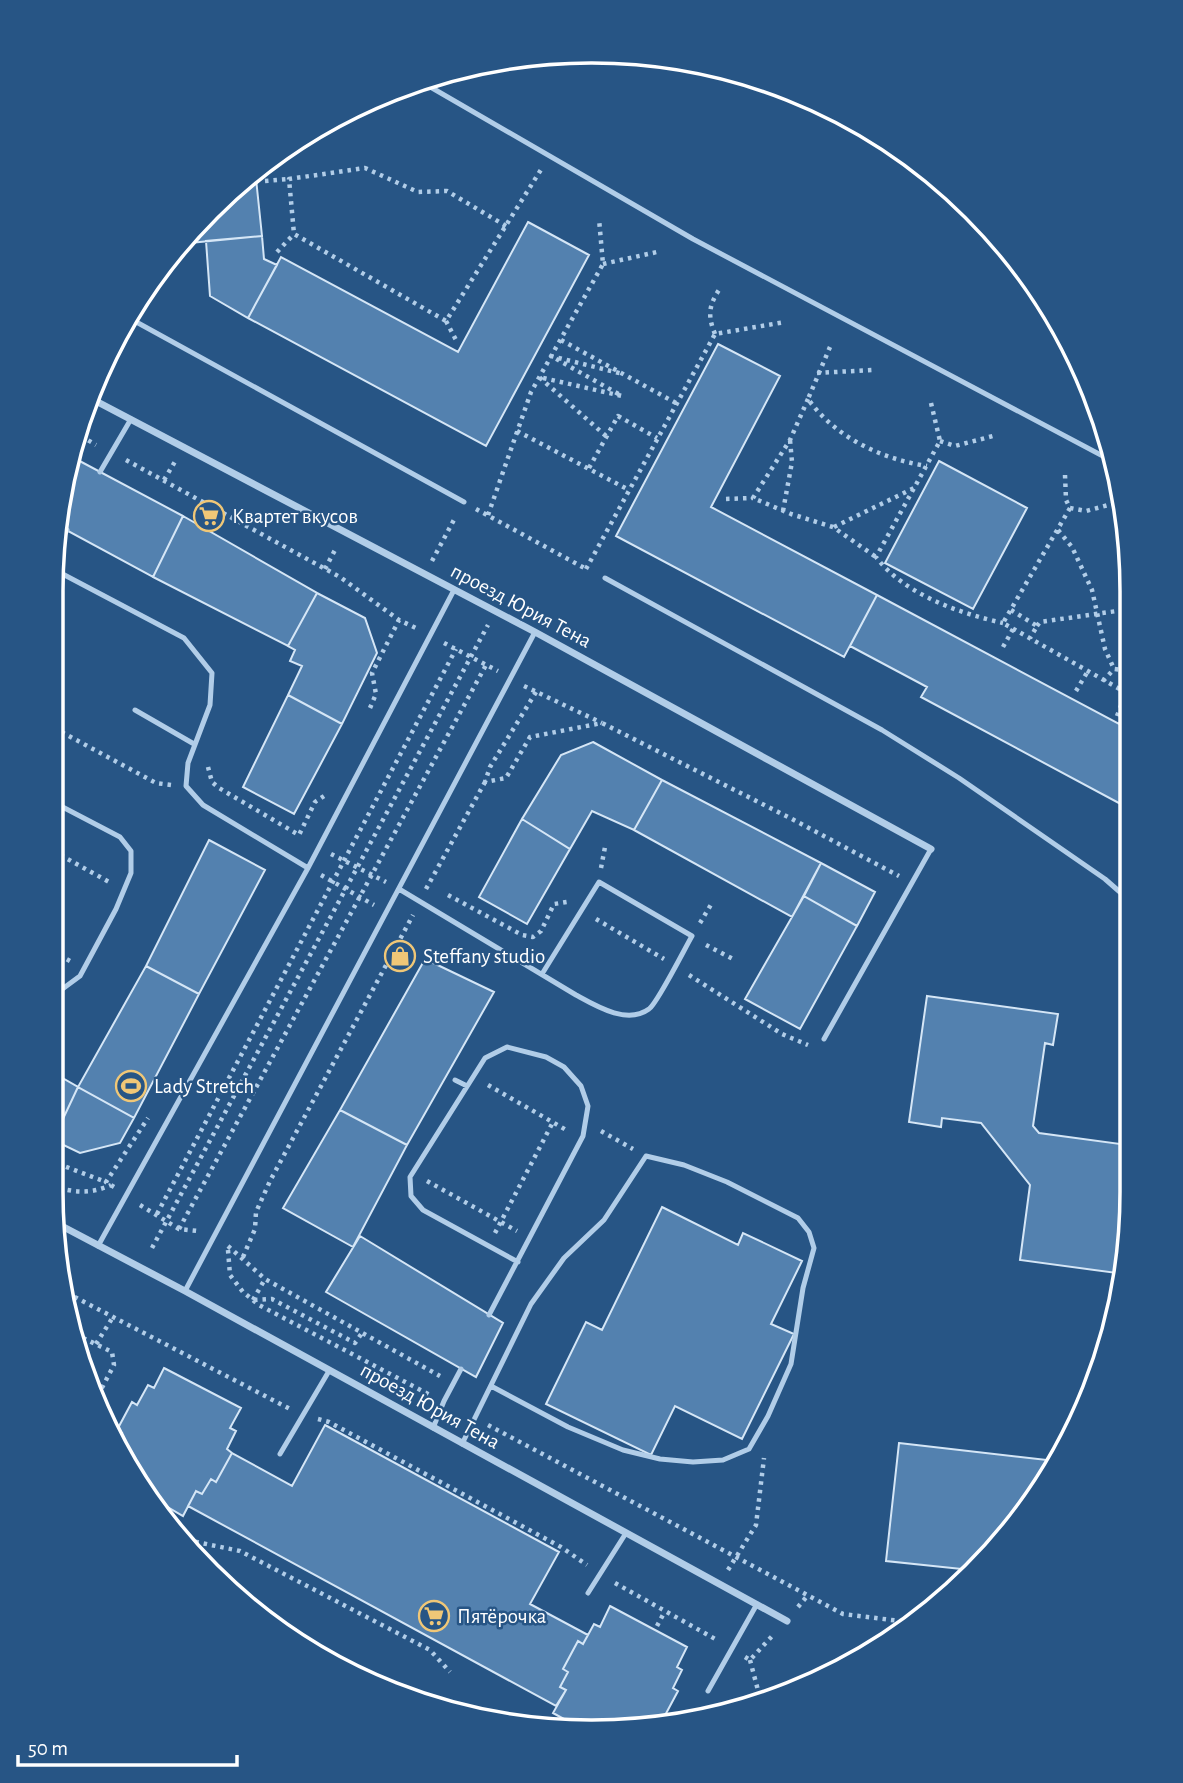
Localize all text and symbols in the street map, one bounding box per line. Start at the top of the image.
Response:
supermarket icon: Квартет вкусов [192,499,226,533]
place label: Квартет вкусов [232,506,358,527]
street label: проезд Юрия Тена [447,560,595,652]
shop icon: Steffany studio [383,939,417,973]
place label: Steffany studio [423,946,545,967]
sports icon: Lady Stretch [114,1069,148,1103]
place label: Lady Stretch [154,1076,254,1097]
street label: проезд Юрия Тена [357,1359,504,1453]
supermarket icon: Пятёрочка [417,1599,451,1633]
place label: Пятёрочка [457,1606,547,1627]
scale bar [18,1724,236,1768]
text: 50 m [28,1738,68,1759]

